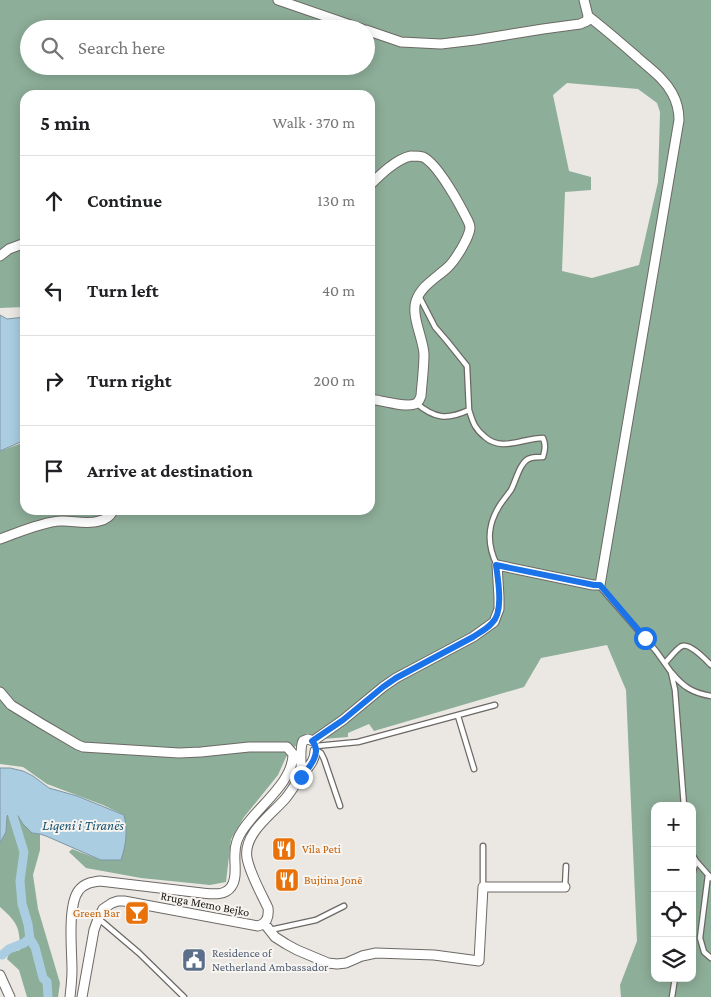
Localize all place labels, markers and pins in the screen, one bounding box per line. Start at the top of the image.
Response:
restaurant icon: Vila Peti [271,836,297,862]
place label: Vila Peti [302,842,341,856]
restaurant icon: Bujtina Jonë [274,867,300,893]
place label: Bujtina Jonë [304,873,362,887]
bar icon: Green Bar [124,900,150,926]
place label: Green Bar [73,906,121,920]
place label: Residence of Netherland Ambassador [212,946,329,974]
public building icon: Residence of Netherland Ambassador [181,947,207,973]

